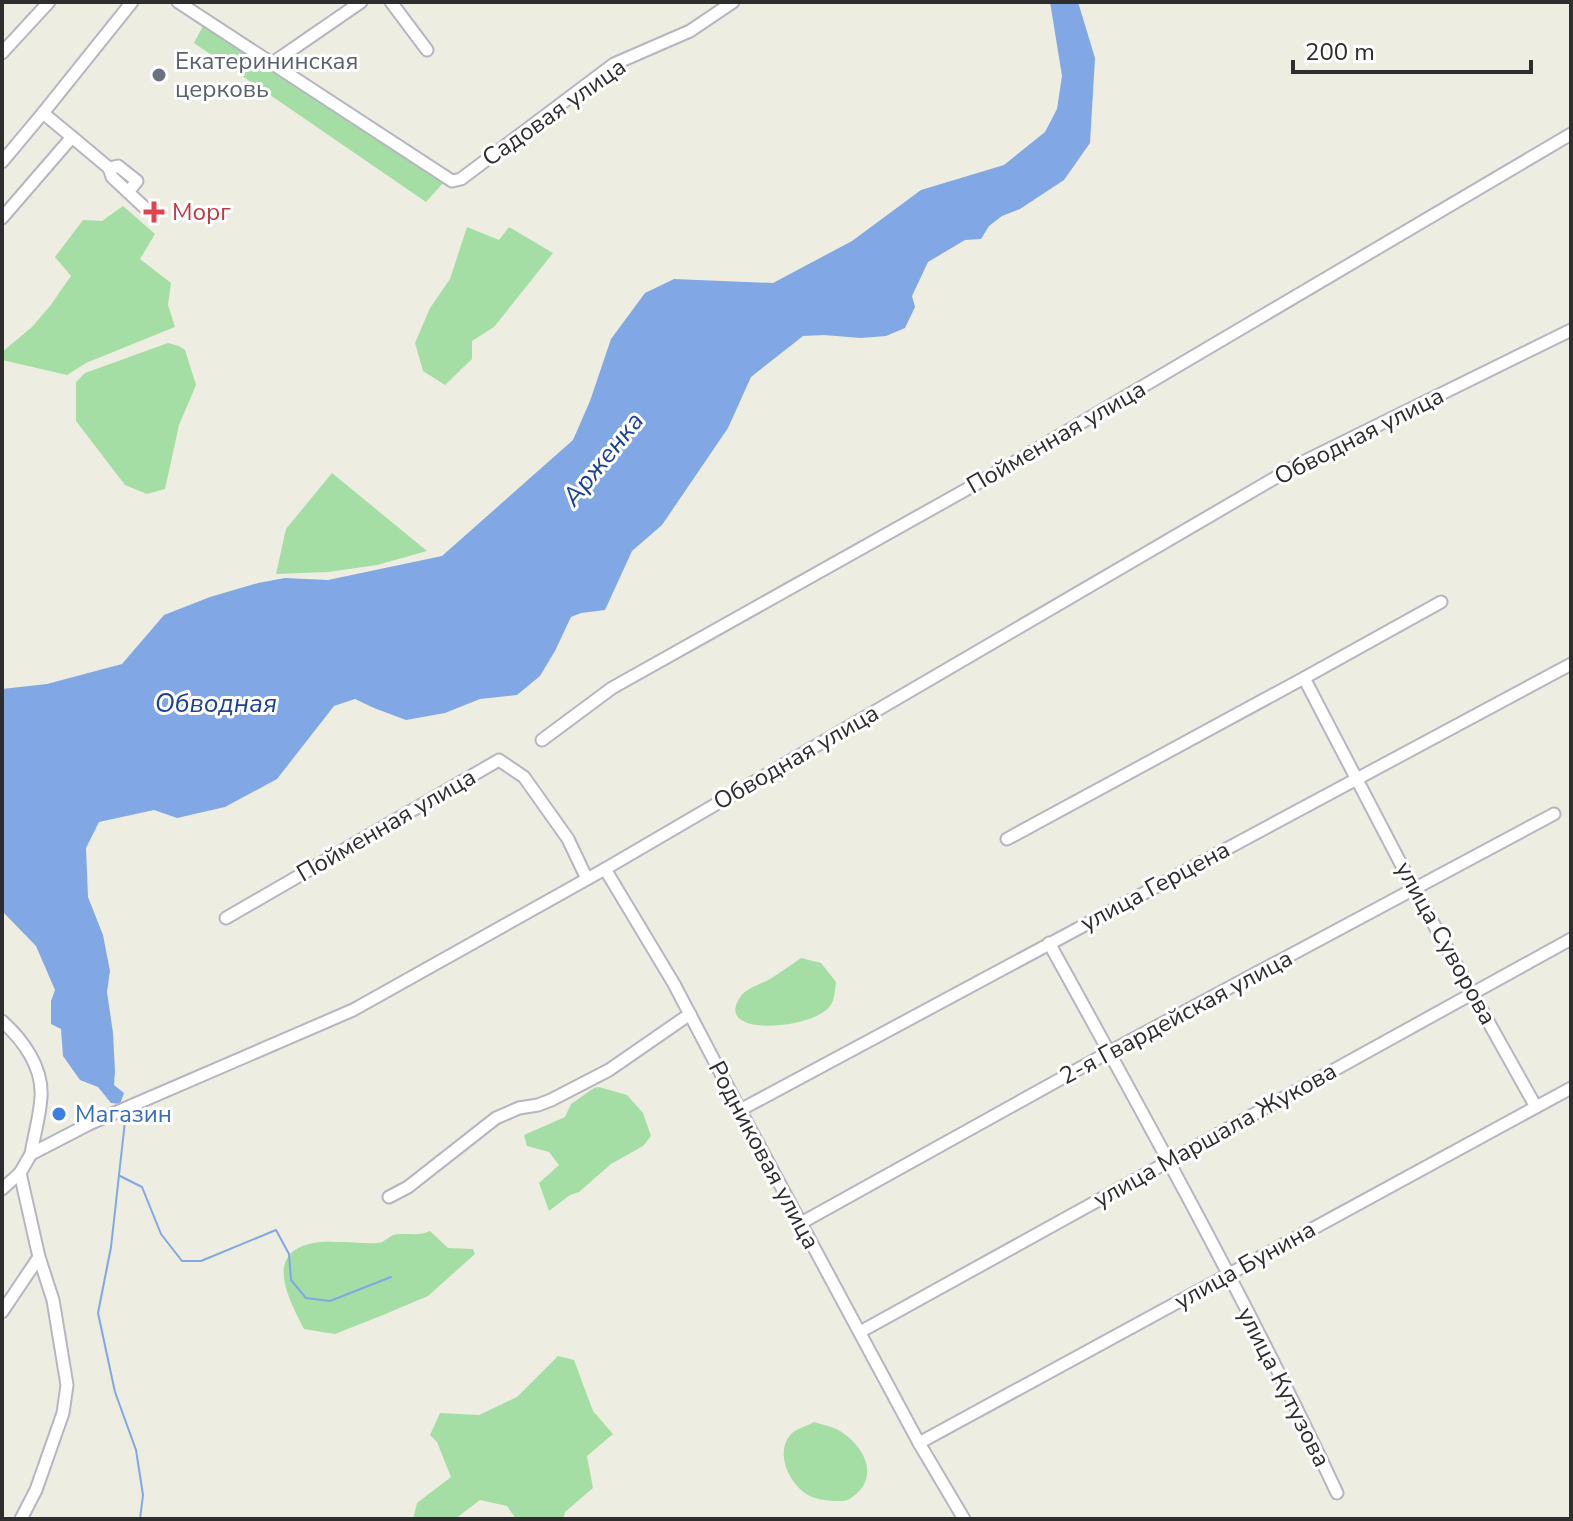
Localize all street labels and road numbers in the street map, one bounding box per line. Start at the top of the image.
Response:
street label: Садовая улица [476,50,632,174]
street label: Пойменная улица [961,373,1151,501]
street label: Обводная улица [1269,380,1449,492]
street label: Обводная улица [707,697,885,817]
street label: Пойменная улица [291,761,481,889]
street label: улица Герцена [1075,833,1235,939]
street label: улица Суворова [1388,856,1504,1030]
street label: 2-я Гвардейская улица [1054,942,1298,1092]
street label: Родниковая улица [701,1055,827,1255]
street label: улица Маршала Жукова [1088,1055,1342,1215]
street label: улица Бунина [1169,1213,1321,1317]
street label: улица Кутузова [1230,1302,1338,1472]

